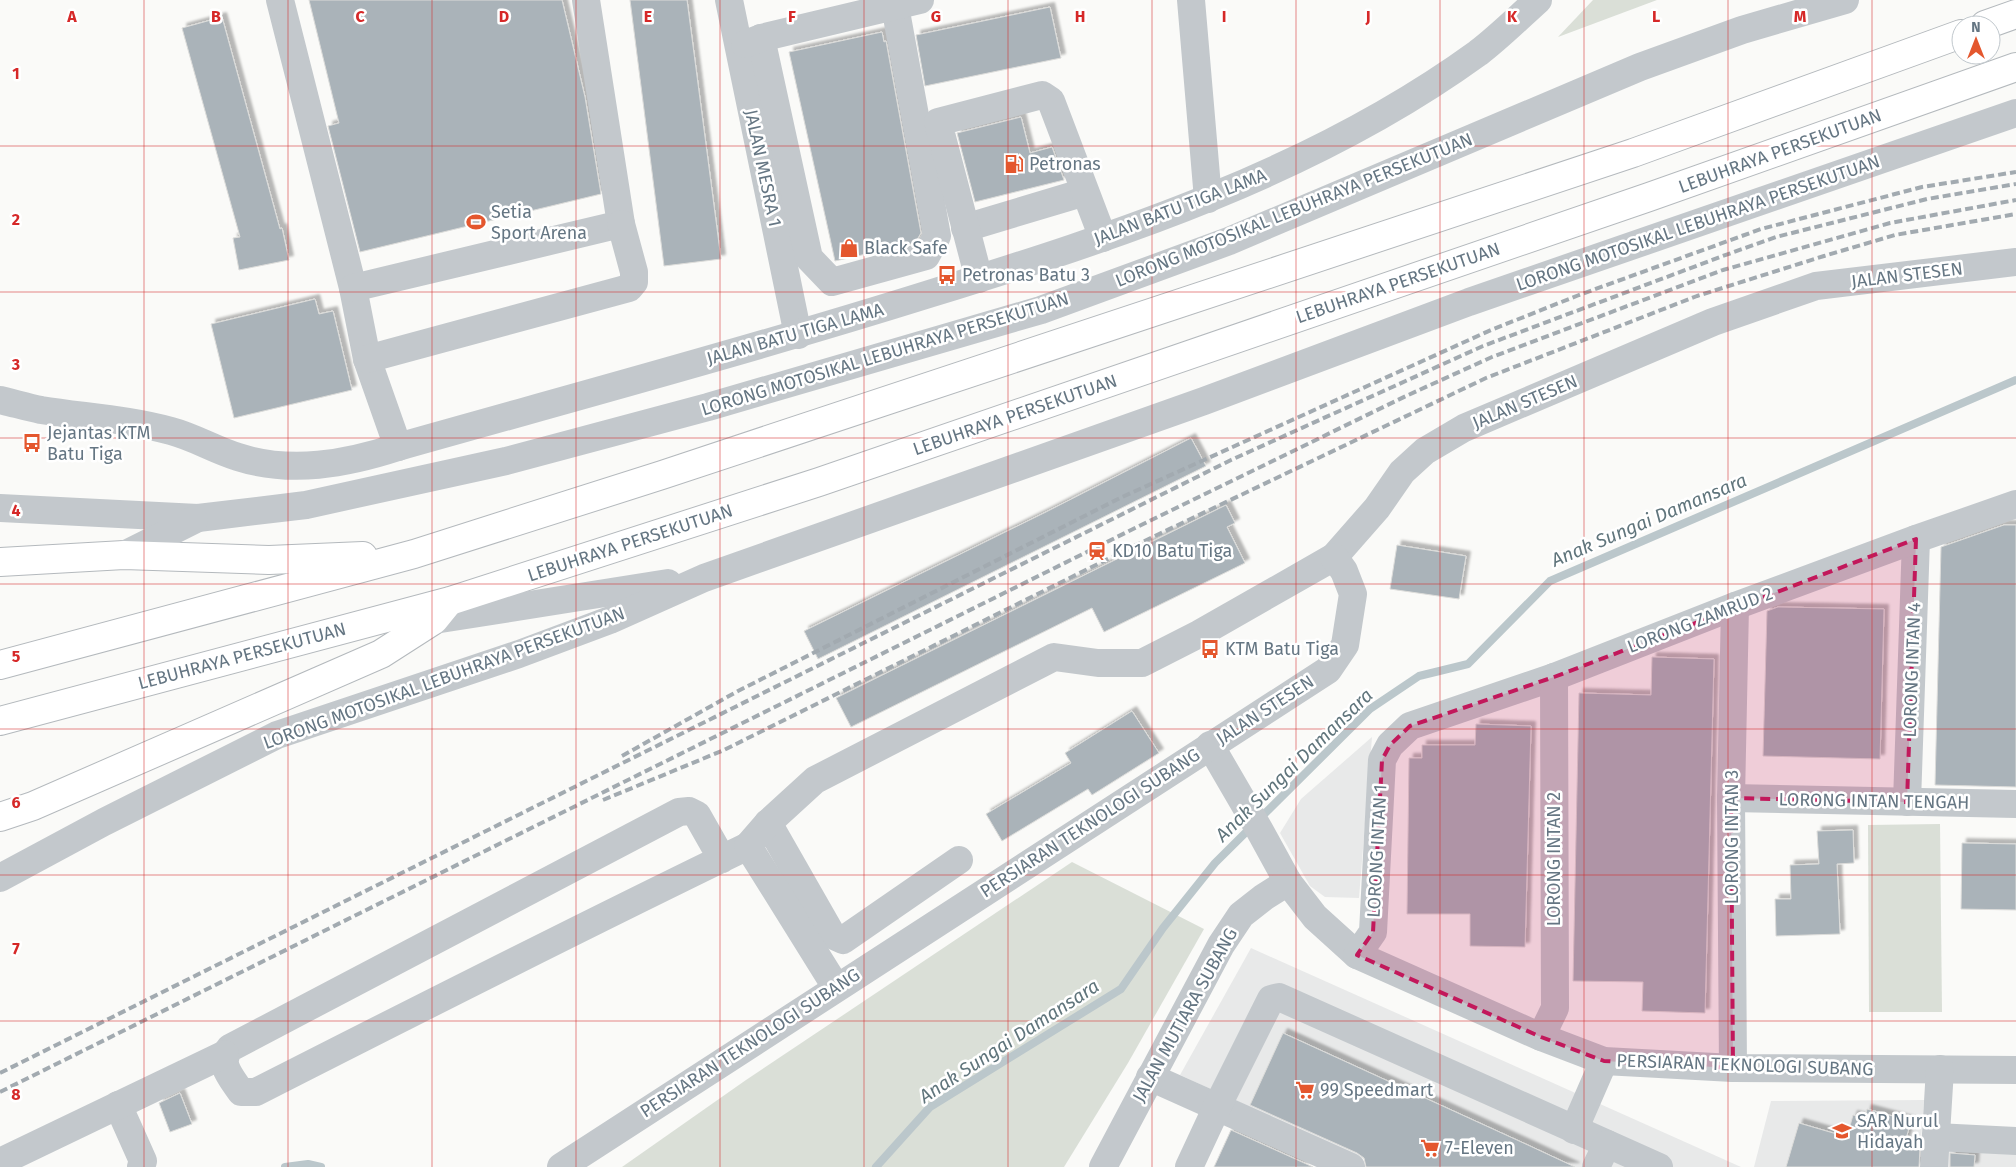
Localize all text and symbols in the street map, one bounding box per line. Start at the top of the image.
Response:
text: A [66,7,77,26]
text: B [211,7,221,26]
text: C [355,7,365,26]
text: D [499,7,509,26]
text: E [644,7,652,26]
text: F [788,7,796,26]
text: G [931,7,941,26]
text: H [1075,7,1085,26]
text: I [1222,7,1226,26]
text: J [1364,7,1371,26]
text: K [1507,7,1518,26]
text: L [1652,7,1660,26]
text: M [1794,7,1807,26]
north arrow [1951,15,2001,65]
text: N [1971,19,1981,36]
text: 1 [12,64,20,83]
street label: LEBUHRAYA PERSEKUTUAN [1675,104,1885,198]
street label: JALAN MESRA 1 [740,107,786,229]
street label: LORONG MOTOSIKAL LEBUHRAYA PERSEKUTUAN [1112,128,1476,292]
street label: LORONG MOTOSIKAL LEBUHRAYA PERSEKUTUAN [1513,150,1883,296]
fuel station icon: Petronas [1003,153,1025,175]
place label: Petronas [1029,153,1101,175]
street label: JALAN BATU TIGA LAMA [1091,164,1270,250]
place label: Setia Sport Arena [491,201,587,244]
text: 2 [12,210,20,229]
sports icon: Setia Sport Arena [465,211,487,233]
shop icon: Black Safe [838,237,860,259]
place label: Black Safe [864,237,948,259]
street label: LEBUHRAYA PERSEKUTUAN [1293,238,1503,328]
street label: JALAN STESEN [1850,257,1964,293]
bus stop icon: Petronas Batu 3 [936,264,958,286]
place label: Petronas Batu 3 [962,264,1090,286]
street label: LORONG MOTOSIKAL LEBUHRAYA PERSEKUTUAN [699,288,1071,420]
street label: JALAN BATU TIGA LAMA [704,298,887,370]
text: 3 [11,355,20,374]
street label: LEBUHRAYA PERSEKUTUAN [910,370,1120,460]
street label: JALAN STESEN [1469,370,1581,434]
place label: Jejantas KTM Batu Tiga [47,422,150,465]
bus stop icon: Jejantas KTM Batu Tiga [21,432,43,454]
water label: Anak Sungai Damansara [1547,468,1750,572]
street label: LEBUHRAYA PERSEKUTUAN [525,499,735,587]
text: 4 [11,501,21,520]
station icon: KD10 Batu Tiga [1086,540,1108,562]
place label: KD10 Batu Tiga [1112,540,1232,562]
street label: LORONG ZAMRUD 2 [1624,582,1776,658]
street label: LORONG MOTOSIKAL LEBUHRAYA PERSEKUTUAN [260,602,628,754]
street label: LORONG INTAN 4 [1899,602,1925,738]
street label: LEBUHRAYA PERSEKUTUAN [136,618,348,694]
bus stop icon: KTM Batu Tiga [1199,638,1221,660]
place label: KTM Batu Tiga [1225,638,1339,660]
text: 5 [12,647,21,666]
street label: JALAN STESEN [1212,670,1318,750]
water label: Anak Sungai Damansara [1210,684,1378,847]
street label: PERSIARAN TEKNOLOGI SUBANG [976,744,1204,902]
street label: LORONG INTAN 3 [1721,770,1743,904]
street label: LORONG INTAN 1 [1363,784,1391,918]
street label: LORONG INTAN TENGAH [1778,788,1970,814]
street label: LORONG INTAN 2 [1543,792,1565,926]
text: 6 [11,793,21,812]
street label: JALAN MUTIARA SUBANG [1128,924,1242,1106]
text: 7 [12,939,20,958]
street label: PERSIARAN TEKNOLOGI SUBANG [636,964,864,1122]
water label: Anak Sungai Damansara [914,974,1103,1108]
street label: PERSIARAN TEKNOLOGI SUBANG [1616,1050,1874,1080]
supermarket icon: 99 Speedmart [1294,1079,1316,1101]
place label: 99 Speedmart [1320,1079,1434,1101]
text: 8 [11,1085,21,1104]
place label: SAR Nurul Hidayah [1857,1110,1938,1153]
school or university icon: SAR Nurul Hidayah [1831,1120,1853,1142]
supermarket icon: 7-Eleven [1419,1137,1441,1159]
place label: 7-Eleven [1445,1137,1514,1159]

